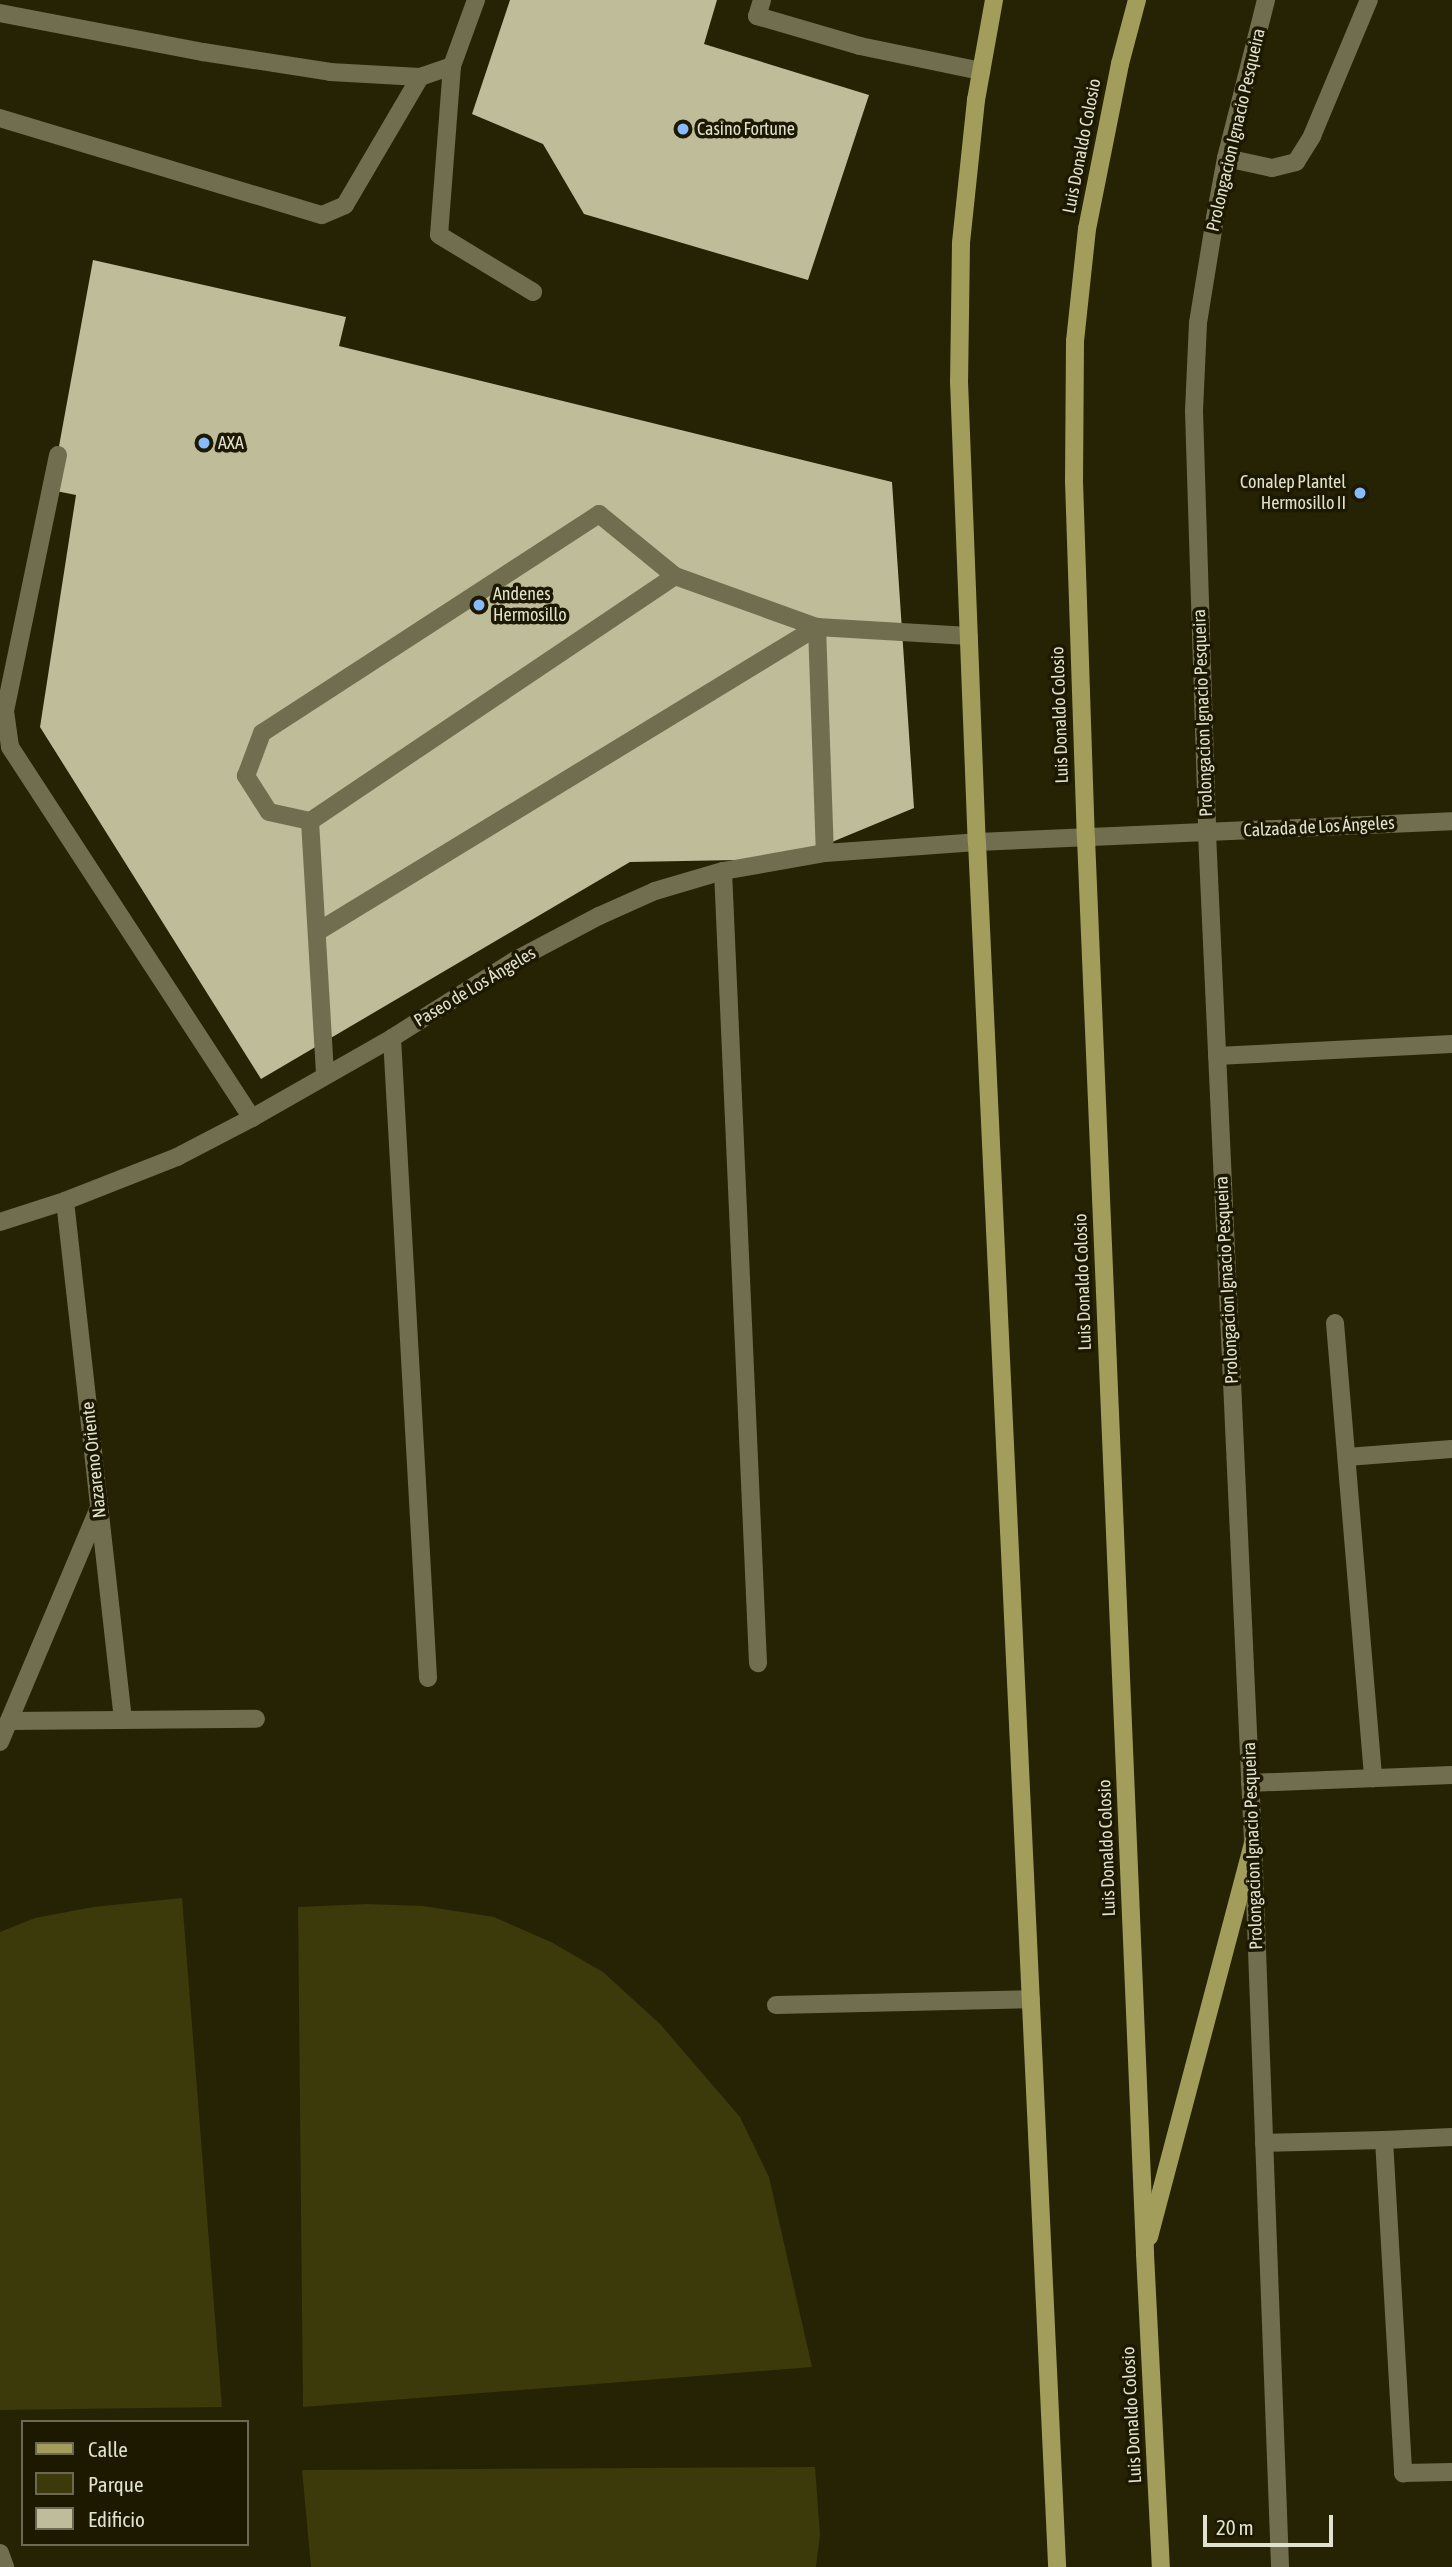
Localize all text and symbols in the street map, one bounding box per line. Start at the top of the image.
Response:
street label: Prolongacion Ignacio Pesqueira [1202,26,1270,234]
street label: Luis Donaldo Colosio [1058,77,1106,215]
place label: Casino Fortune [697,118,795,140]
marker: Casino Fortune [675,121,691,137]
place label: AXA [218,432,244,454]
marker: AXA [196,435,212,451]
place label: Conalep Plantel Hermosillo II [1240,472,1346,514]
marker: Conalep Plantel Hermosillo II [1352,485,1368,501]
place label: Andenes Hermosillo [493,584,567,626]
marker: Andenes Hermosillo [471,597,487,613]
street label: Prolongacion Ignacio Pesqueira [1189,609,1217,817]
street label: Luis Donaldo Colosio [1047,646,1073,784]
street label: Calzada de Los Ángeles [1243,812,1395,842]
street label: Paseo de Los Ángeles [410,942,540,1032]
street label: Prolongacion Ignacio Pesqueira [1211,1176,1243,1384]
street label: Luis Donaldo Colosio [1070,1213,1096,1351]
street label: Nazareno Oriente [77,1401,111,1519]
street label: Prolongacion Ignacio Pesqueira [1239,1742,1267,1950]
street label: Luis Donaldo Colosio [1094,1779,1120,1917]
street label: Luis Donaldo Colosio [1118,2346,1146,2484]
legend [21,2420,248,2546]
text: Calle [88,2437,128,2461]
text: Parque [88,2472,143,2496]
scale bar [1207,2500,1336,2544]
text: Edificio [88,2507,145,2531]
text: 20 m [1216,2515,1254,2539]

